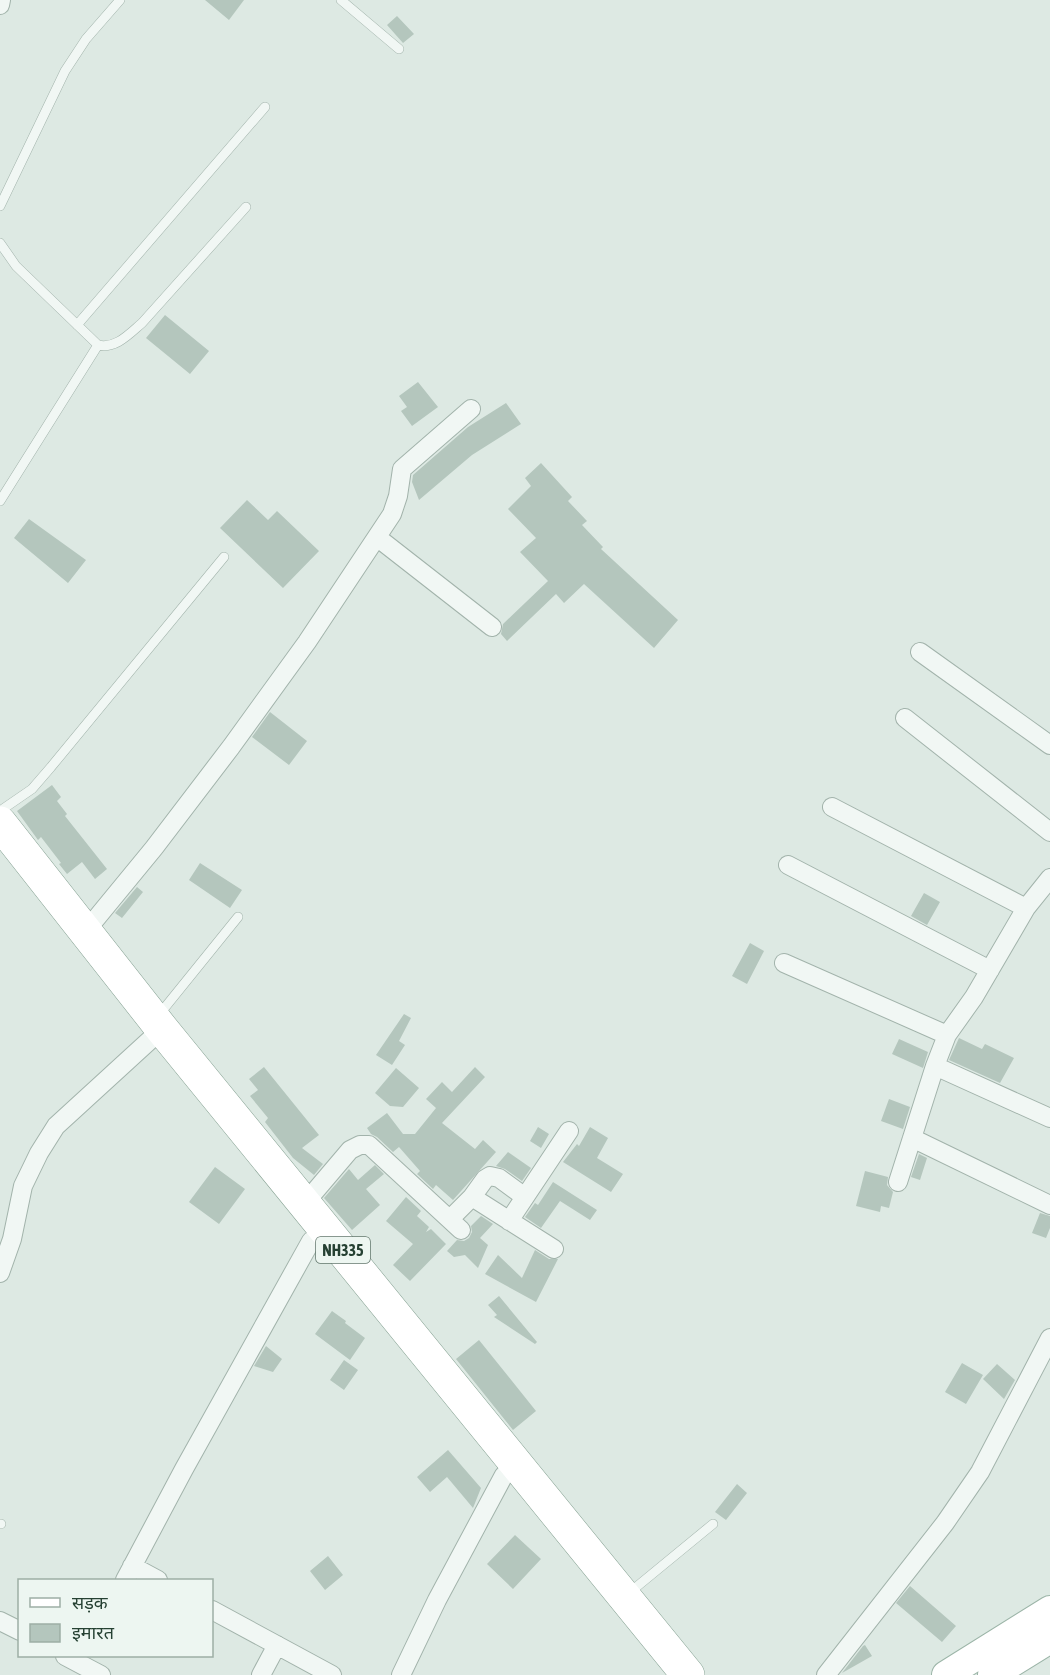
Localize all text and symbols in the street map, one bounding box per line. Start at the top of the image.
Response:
road number: NH335 [316,1237,370,1263]
legend [18,1579,213,1657]
text: सड़क [72,1592,109,1613]
text: इमारत [72,1622,115,1643]

